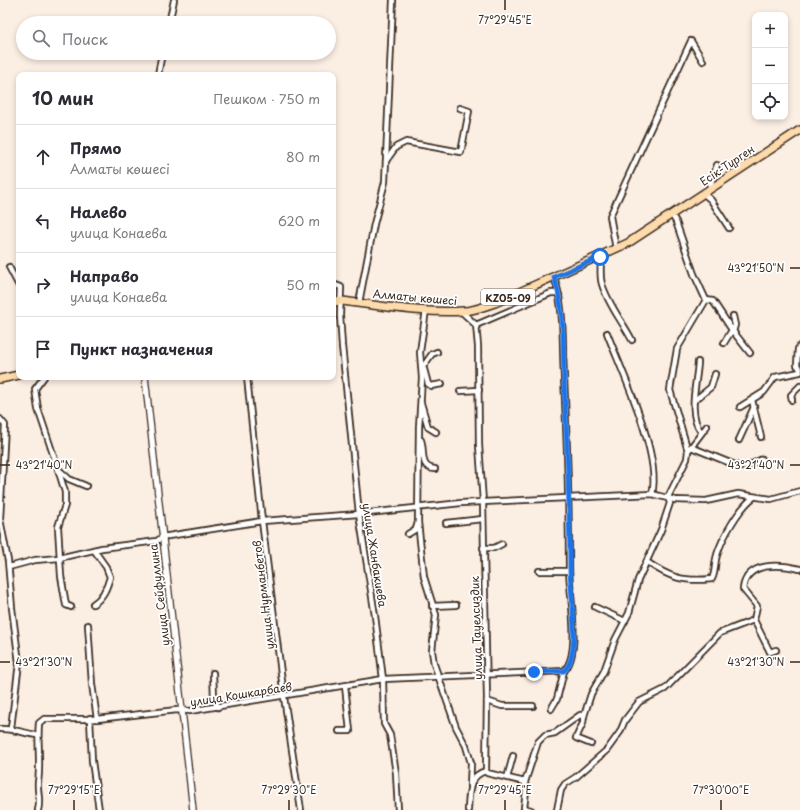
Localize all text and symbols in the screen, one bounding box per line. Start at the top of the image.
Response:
text: 77°29'45"E [478,12,532,27]
map controls [752,12,788,120]
button: + [752,12,788,48]
search box [16,16,336,60]
icon: search [30,27,52,49]
text: Поиск [62,27,108,50]
button: − [752,48,788,84]
button: locate [752,84,788,120]
text: 10 мин [32,85,94,111]
text: Пешком · 750 m [213,89,320,108]
text: Прямо [70,136,121,159]
street label: Есік-Түрген [696,140,758,190]
icon: ahead [32,146,54,168]
text: 80 m [286,147,320,166]
text: Алматы көшесі [70,159,170,178]
text: Налево [70,200,127,223]
icon: left [32,210,54,232]
text: 620 m [278,211,320,230]
text: улица Конаева [70,223,167,242]
route start [591,248,609,266]
text: 43°21'50"N [728,260,784,275]
text: Направо [70,264,139,287]
icon: right [32,274,54,296]
text: 50 m [286,275,320,294]
street label: Алматы көшесі [372,285,458,309]
text: улица Конаева [70,287,167,306]
road number: KZ05-09 [481,289,535,305]
text: Пункт назначения [70,337,213,360]
icon: arrive [32,338,54,360]
text: 43°21'40"N [16,457,73,472]
text: 43°21'40"N [728,457,785,472]
street label: улица Жанбакиева [358,502,392,609]
street label: улица Нурманбетов [248,539,278,651]
street label: улица Сейфуллина [144,543,174,647]
street label: улица Тауелсиздик [466,575,486,680]
text: 43°21'30"N [16,654,73,669]
text: 43°21'30"N [728,654,785,669]
route end [525,663,543,681]
street label: улица Кошкарбаев [189,678,293,710]
text: 77°29'15"E [48,782,100,797]
text: 77°29'30"E [262,782,316,797]
text: 77°29'45"E [478,782,532,797]
text: 77°30'00"E [693,782,749,797]

